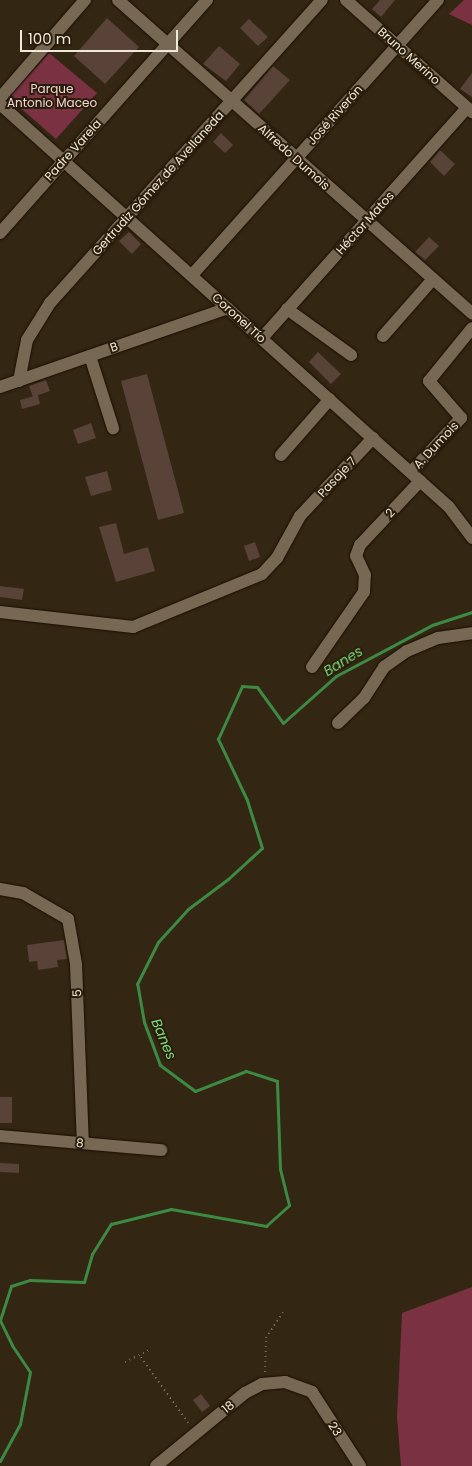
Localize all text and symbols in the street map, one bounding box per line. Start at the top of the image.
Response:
scale bar [22,20,180,52]
street label: Bruno Merino [375,24,443,88]
text: 100 m [28,28,71,49]
park label: Parque Antonio Maceo [7,82,97,110]
street label: José Riverón [304,82,366,148]
street label: Gertrudiz Gómez de Avellaneda [89,108,227,258]
street label: Padre Varela [42,116,104,184]
street label: Alfredo Dumois [255,121,333,193]
street label: Héctor Matos [333,189,397,257]
street label: Coronel Tío [209,290,269,346]
street label: B [108,339,120,355]
street label: A. Dumois [411,418,461,472]
street label: Pasaje 7 [315,454,359,500]
street label: 2 [382,506,398,520]
water label: Banes [320,642,366,680]
street label: 5 [70,989,84,997]
water label: Banes [148,1016,180,1062]
street label: 8 [76,1135,84,1151]
street label: 18 [219,1398,237,1416]
street label: 23 [325,1419,345,1439]

